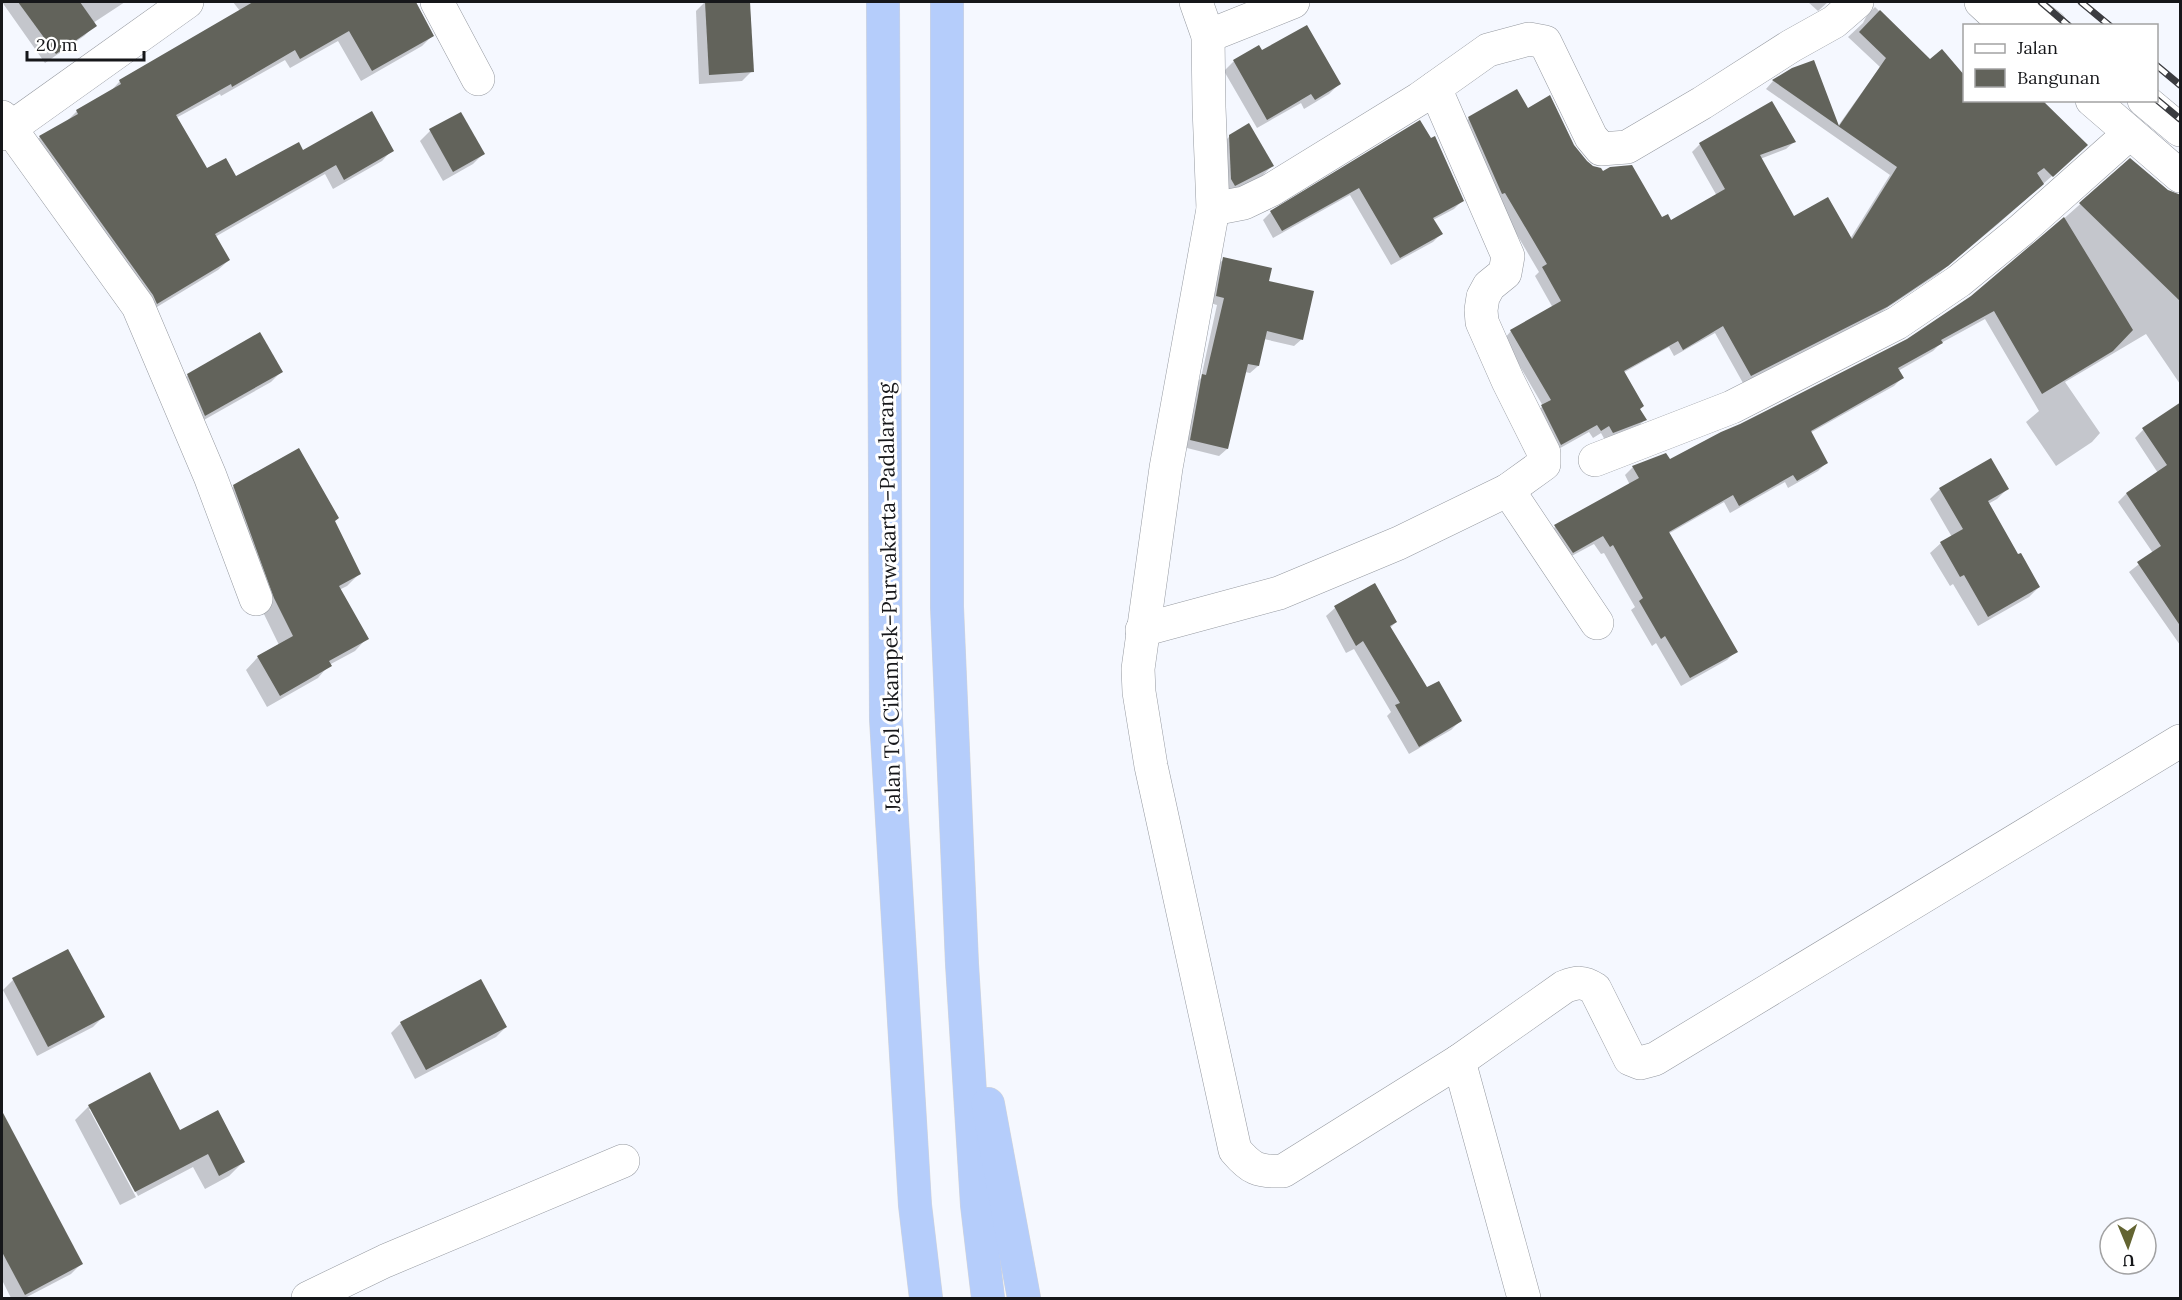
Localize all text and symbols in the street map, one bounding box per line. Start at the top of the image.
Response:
scale bar [27,24,144,62]
legend [1963,24,2158,102]
text: 20 m [36,33,78,56]
text: Jalan [2016,36,2058,59]
text: Bangunan [2017,66,2100,89]
street label: Jalan Tol Cikampek–Purwakarta–Padalarang [872,382,906,813]
north arrow [2098,1216,2158,1276]
text: U [2122,1251,2135,1271]

